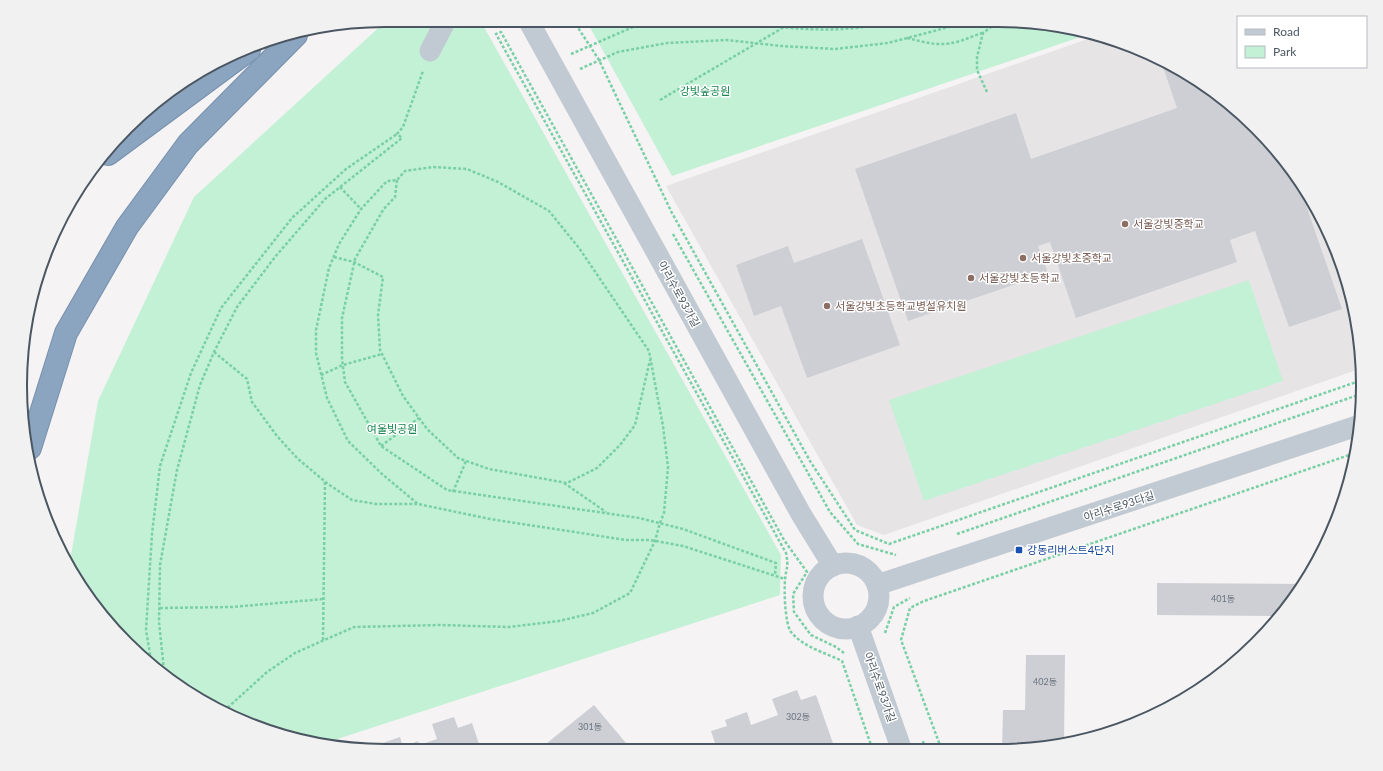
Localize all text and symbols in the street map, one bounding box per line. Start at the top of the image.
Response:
legend [1237,16,1367,68]
text: Road [1273,24,1300,39]
text: Park [1273,44,1297,59]
park label: 강빛숲공원 [680,84,730,97]
place label: 서울강빛중학교 [1133,217,1204,230]
marker: 서울강빛중학교 [1120,219,1130,229]
place label: 서울강빛초중학교 [1031,251,1112,264]
marker: 서울강빛초중학교 [1018,253,1028,263]
street label: 아리수로93가길 [656,258,703,329]
place label: 서울강빛초등학교 [979,271,1060,284]
marker: 서울강빛초등학교 [966,273,976,283]
place label: 서울강빛초등학교병설유치원 [835,299,967,312]
marker: 서울강빛초등학교병설유치원 [822,301,832,311]
park label: 여울빛공원 [367,422,417,435]
street label: 아리수로93다길 [1082,488,1156,523]
place label: 강동리버스트4단지 [1027,543,1114,556]
marker: 강동리버스트4단지 [1014,545,1024,555]
house number: 401동 [1211,593,1235,604]
street label: 아리수로93가길 [862,650,899,724]
house number: 402동 [1033,676,1057,687]
house number: 302동 [786,711,810,722]
house number: 301동 [578,721,602,732]

